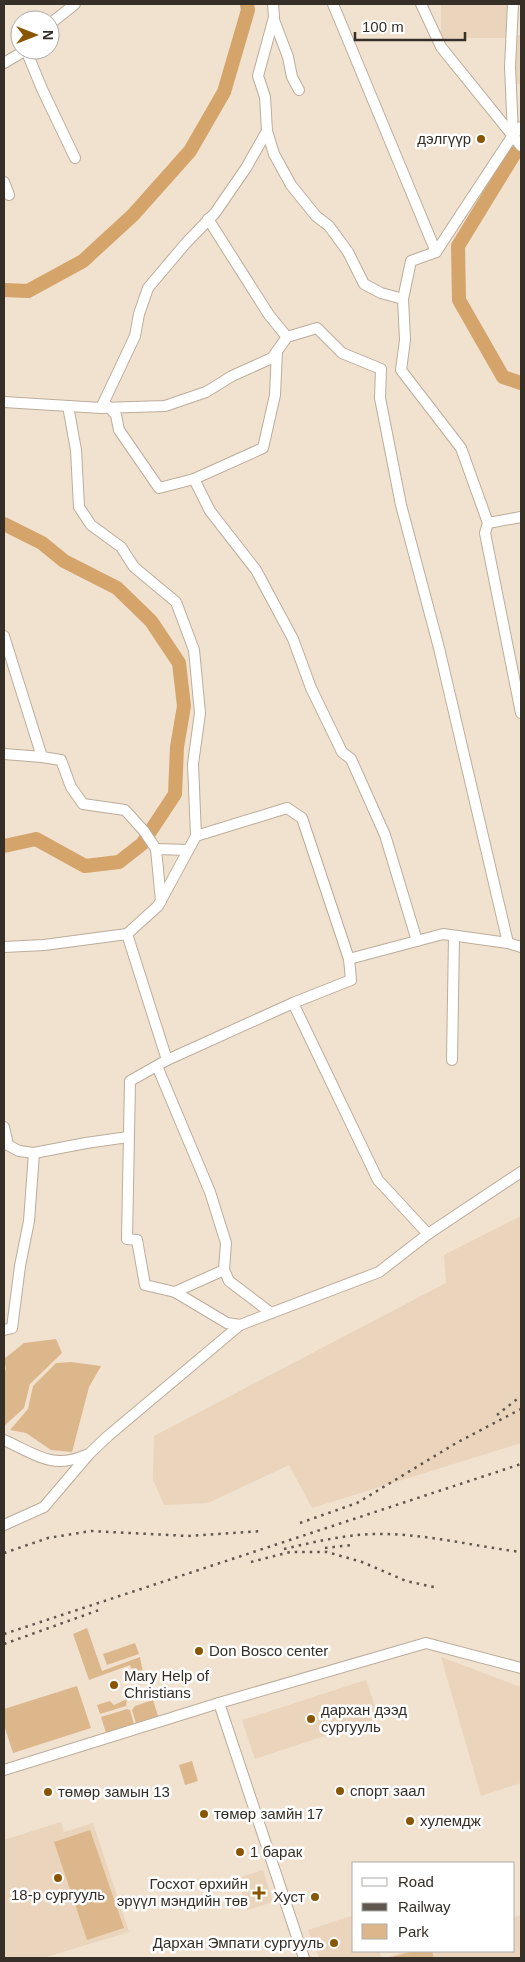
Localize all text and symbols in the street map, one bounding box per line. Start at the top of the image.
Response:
north arrow [10,10,60,60]
scale bar [355,10,465,42]
text: 100 m [362,18,404,35]
text: N [40,30,56,40]
place label: дэлгүүр [417,130,471,147]
marker: дэлгүүр [475,133,487,145]
place label: Don Bosco center [209,1642,328,1659]
marker: Don Bosco center [193,1645,205,1657]
place label: Mary Help of Christians [124,1667,210,1701]
marker: Mary Help of Christians [108,1679,120,1691]
place label: дархан дээд сургууль [321,1701,407,1735]
marker: дархан дээд сургууль [305,1713,317,1725]
place label: спорт заал [350,1782,425,1799]
place label: төмөр замын 13 [58,1783,170,1800]
marker: спорт заал [334,1785,346,1797]
marker: төмөр замын 13 [42,1786,54,1798]
place label: төмөр замйн 17 [214,1805,323,1822]
marker: төмөр замйн 17 [198,1808,210,1820]
place label: хулемдж [420,1812,481,1829]
marker: хулемдж [404,1815,416,1827]
place label: 1 барак [250,1843,303,1860]
marker: 1 барак [234,1846,246,1858]
legend [352,1862,515,1952]
marker: 18-р сургууль [52,1872,64,1884]
text: Road [398,1873,434,1890]
place label: Госхот өрхийн эрүүл мэндийн төв [117,1875,248,1909]
place label: 18-р сургууль [11,1886,105,1903]
marker: Госхот өрхийн эрүүл мэндийн төв [252,1886,266,1900]
place label: Хуст [274,1888,305,1905]
marker: Хуст [309,1891,321,1903]
text: Railway [398,1898,451,1915]
text: Park [398,1923,429,1940]
place label: Дархан Эмпати сургууль [153,1934,324,1951]
marker: Дархан Эмпати сургууль [328,1937,340,1949]

